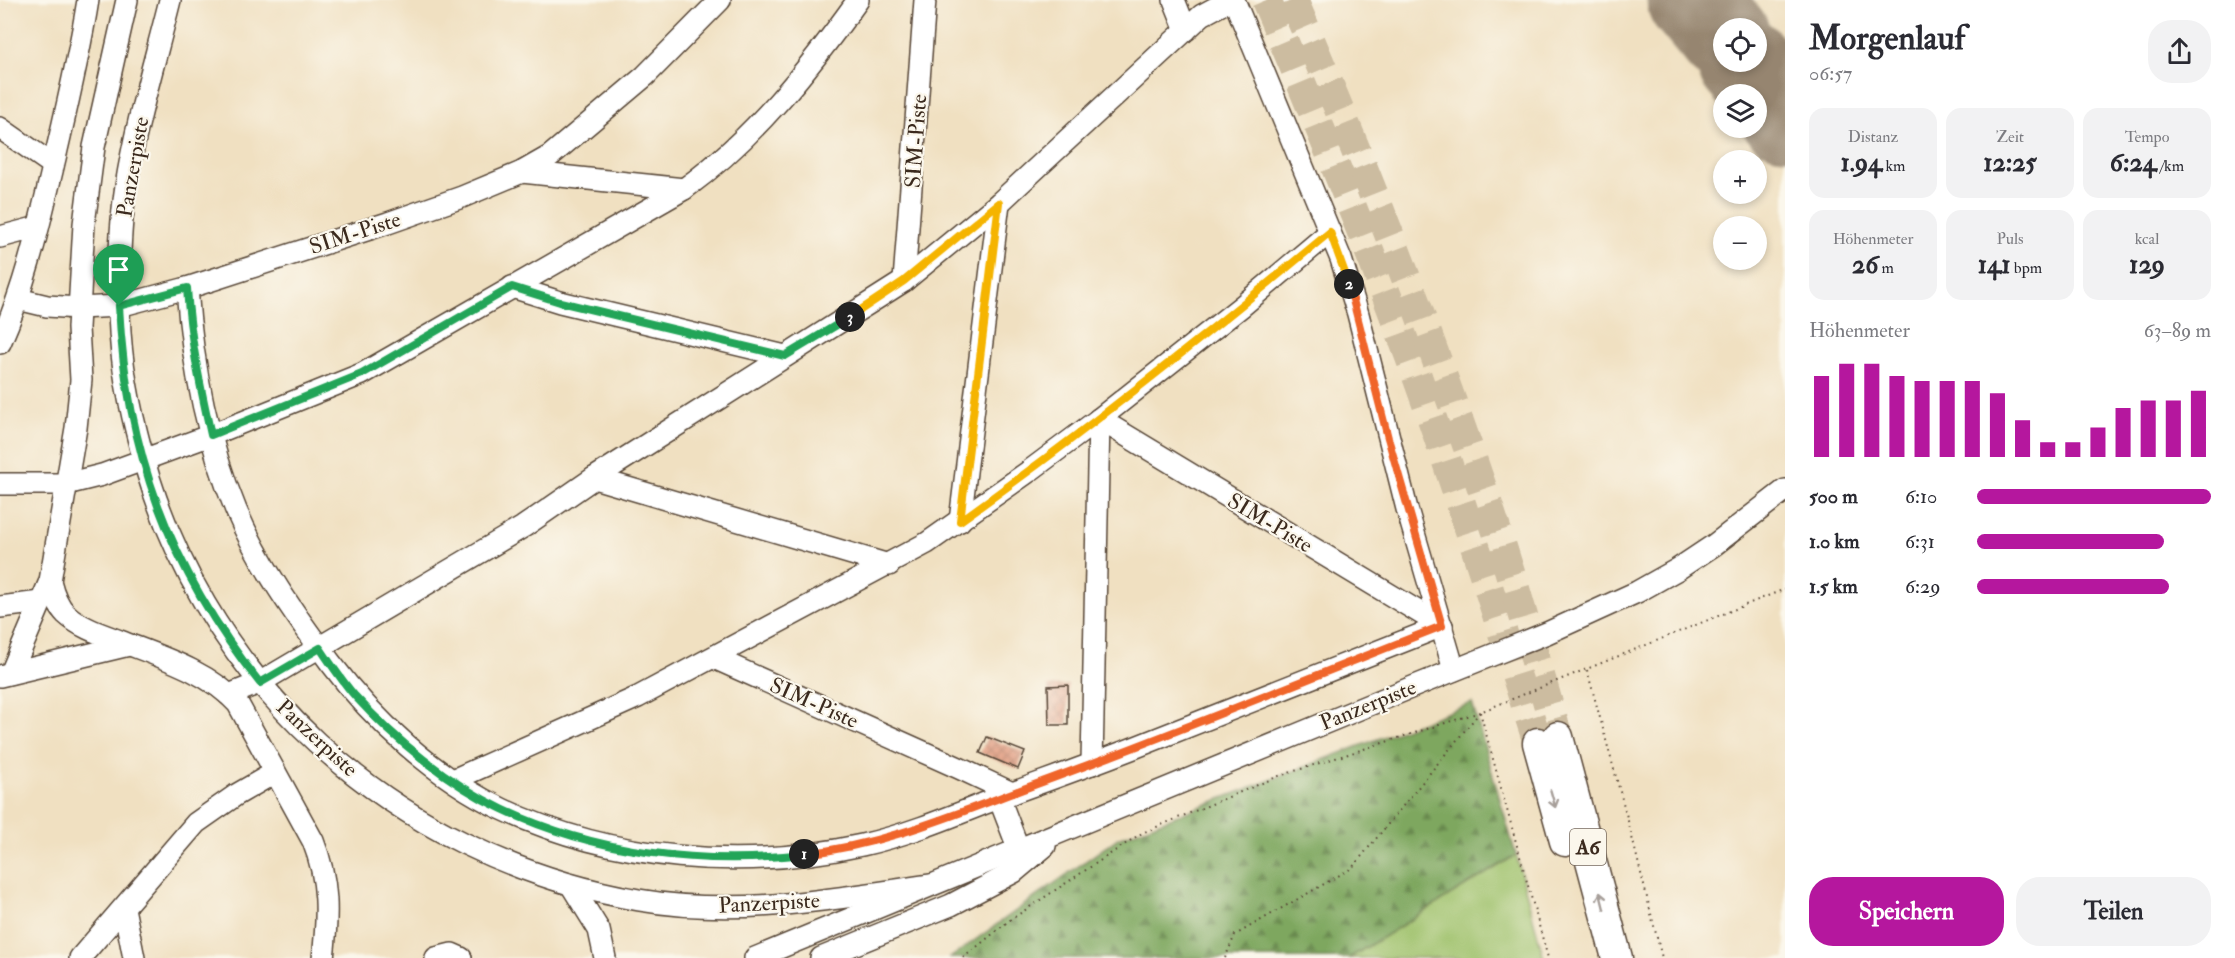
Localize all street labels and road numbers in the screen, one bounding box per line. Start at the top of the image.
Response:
street label: SIM-Piste [899,93,933,189]
street label: Panzerpiste [110,115,157,220]
street label: SIM-Piste [306,205,404,261]
street label: SIM-Piste [1222,487,1318,559]
street label: SIM-Piste [765,671,863,735]
street label: Panzerpiste [1316,673,1421,738]
street label: Panzerpiste [270,693,364,784]
road number: A6 [1570,829,1606,865]
street label: Panzerpiste [718,886,820,921]

